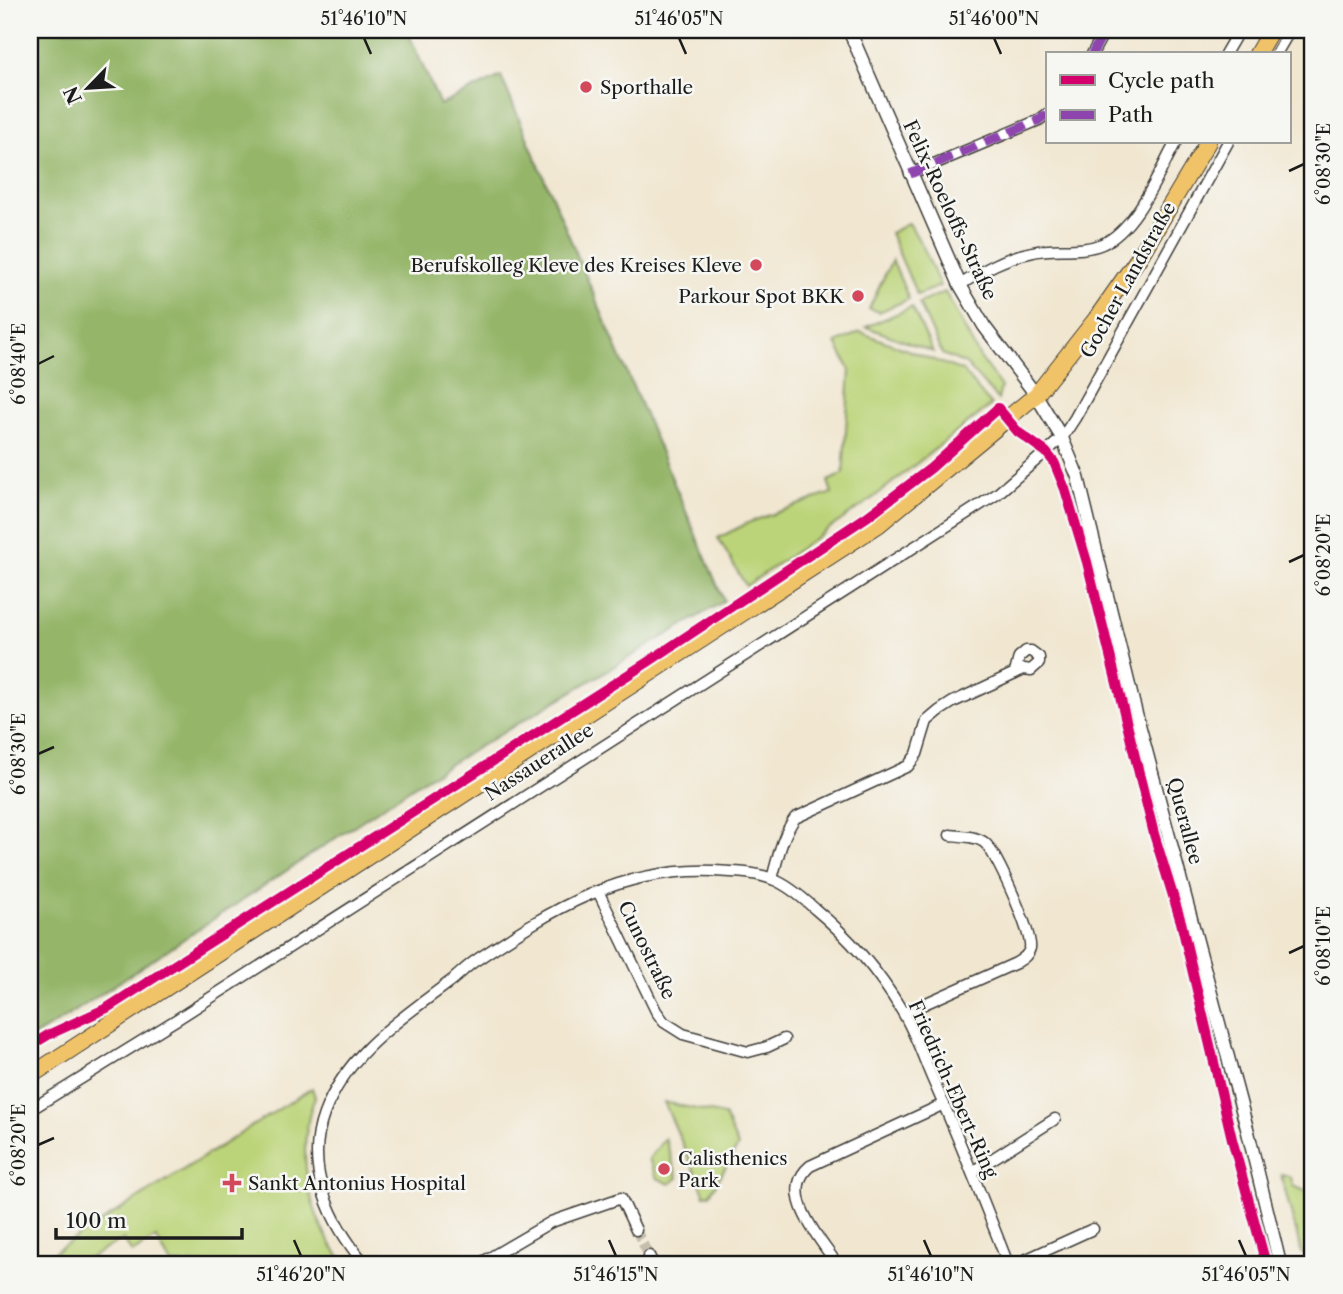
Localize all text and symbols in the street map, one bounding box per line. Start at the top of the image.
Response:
text: 51°46'10"N [321,8,408,30]
text: 51°46'05"N [634,8,724,30]
text: 51°46'00"N [949,8,1040,30]
north arrow [52,52,122,122]
legend [1046,52,1290,144]
text: Cycle path [1108,68,1215,93]
place label: Sporthalle [600,76,693,99]
marker: Sporthalle [578,79,594,95]
text: N [59,83,87,107]
text: Path [1108,102,1153,127]
street label: Felix-Roeloffs-Straße [898,116,1002,304]
text: 6°08'30"E [1313,123,1335,205]
street label: Gocher Landstraße [1076,198,1180,362]
place label: Berufskolleg Kleve des Kreises Kleve [410,254,742,277]
marker: Berufskolleg Kleve des Kreises Kleve [748,257,764,273]
place label: Parkour Spot BKK [678,285,845,308]
marker: Parkour Spot BKK [850,288,866,304]
text: 6°08'40"E [8,323,30,405]
text: 6°08'20"E [1313,514,1335,596]
text: 6°08'30"E [8,713,30,795]
street label: Nassauerallee [480,718,598,806]
street label: Querallee [1162,775,1208,867]
street label: Cunostraße [613,897,681,1003]
text: 6°08'10"E [1313,906,1335,986]
street label: Friedrich-Ebert-Ring [903,996,1003,1183]
text: 6°08'20"E [8,1104,30,1186]
place label: Calisthenics Park [678,1147,787,1192]
marker: Calisthenics Park [656,1161,672,1177]
place label: Sankt Antonius Hospital [248,1172,466,1195]
marker: Sankt Antonius Hospital [222,1173,242,1193]
scale bar [56,1196,242,1240]
text: 100 m [66,1208,127,1233]
text: 51°46'20"N [256,1264,346,1286]
text: 51°46'15"N [573,1264,659,1286]
text: 51°46'10"N [888,1264,975,1286]
text: 51°46'05"N [1201,1264,1291,1286]

